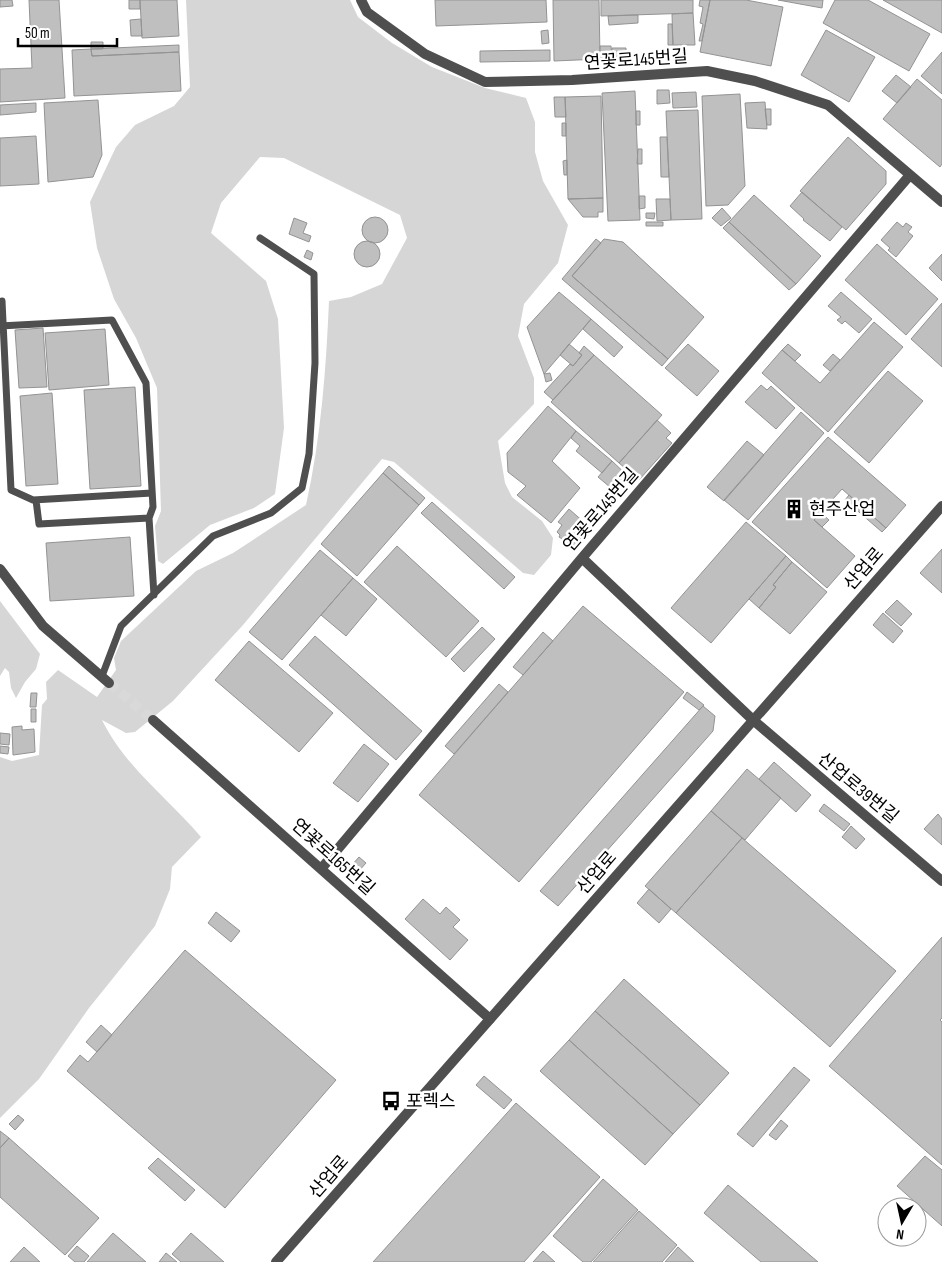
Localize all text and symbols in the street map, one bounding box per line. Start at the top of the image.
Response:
scale bar [18,15,116,47]
text: 50 m [25,24,50,43]
street label: 연꽃로145번길 [583,46,689,74]
street label: 연꽃로145번길 [559,464,643,556]
building icon: 현주산업 [783,498,805,520]
place label: 현주산업 [809,499,875,520]
street label: 산업로 [840,543,888,595]
street label: 산업로39번길 [814,748,902,828]
street label: 연꽃로165번길 [287,814,379,900]
street label: 산업로 [573,847,621,899]
bus stop icon: 포렉스 [380,1090,402,1112]
place label: 포렉스 [406,1091,456,1112]
street label: 산업로 [305,1151,353,1203]
north arrow [877,1197,927,1247]
text: N [895,1225,905,1243]

